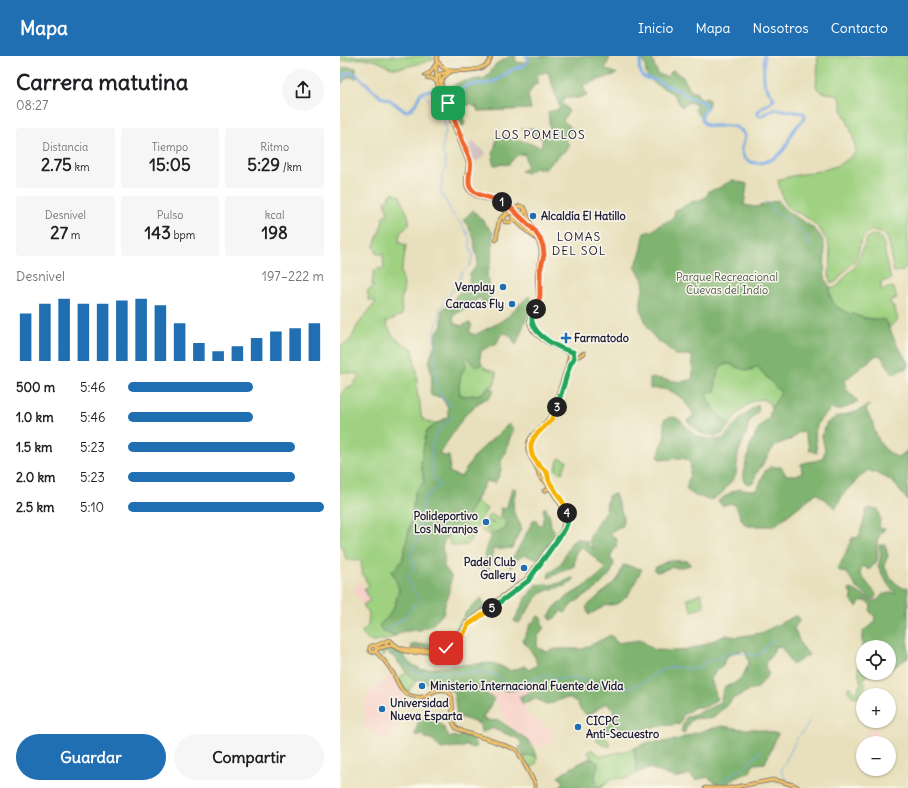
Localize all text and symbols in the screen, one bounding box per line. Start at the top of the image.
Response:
text: Mapa [20,16,68,40]
text: Inicio [638,19,673,37]
text: Mapa [695,19,731,37]
text: Nosotros [753,19,809,37]
text: Contacto [831,19,888,37]
text: Carrera matutina [16,68,188,96]
button: share [282,69,324,111]
pin [431,86,465,120]
icon: arrive [437,92,459,114]
text: 08:27 [16,97,48,114]
district label: LOS POMELOS [494,127,586,142]
text: Distancia [42,140,88,154]
text: Tiempo [152,140,188,154]
text: Ritmo [260,140,289,154]
text: 2.75 [41,154,72,176]
text: 15:05 [149,154,191,176]
text: 5:29 [247,154,280,176]
text: km [72,160,90,174]
text: /km [280,160,302,174]
pin: 1 [492,192,512,212]
text: 1 [500,195,504,209]
text: Desnivel [45,208,86,222]
text: Pulso [157,208,183,222]
text: kcal [265,208,285,222]
place label: Alcaldía El Hatillo [541,209,626,223]
marker: Alcaldía El Hatillo [528,211,538,221]
text: 27 [50,222,68,244]
text: 143 [145,222,171,244]
text: 198 [261,222,288,244]
text: m [68,228,80,242]
text: bpm [171,228,195,242]
district label: LOMAS DEL SOL [552,229,606,258]
text: Desnivel [16,268,65,285]
text: 197–222 m [262,268,324,285]
park label: Parque Recreacional Cuevas del Indio [676,270,778,297]
place label: Venplay [455,280,495,295]
marker: Venplay [498,282,508,292]
place label: Caracas Fly [446,297,504,312]
marker: Caracas Fly [507,299,517,309]
pin: 2 [526,299,546,319]
text: 2 [533,302,539,316]
place label: Farmatodo [574,331,629,345]
marker: Farmatodo [561,333,571,343]
text: 500 m [16,379,55,396]
text: 5:46 [80,379,105,396]
pin: 3 [547,397,567,417]
text: 3 [554,400,560,414]
text: 1.0 km [16,409,54,426]
text: 5:46 [80,409,105,426]
text: 1.5 km [16,439,52,456]
text: 5:23 [80,439,105,456]
text: 2.0 km [16,469,56,486]
text: 5:23 [80,469,105,486]
text: 2.5 km [16,499,54,516]
text: 5:10 [80,499,104,516]
pin: 4 [557,503,577,523]
text: 4 [564,506,570,520]
place label: Polideportivo Los Naranjos [414,509,478,536]
marker: Polideportivo Los Naranjos [481,517,491,527]
place label: Padel Club Gallery [464,555,516,583]
marker: Padel Club Gallery [519,563,529,573]
pin: 5 [482,598,502,618]
text: 5 [489,601,495,615]
pin [429,631,463,665]
icon: check [435,637,457,659]
map controls [856,640,896,776]
button: locate [856,640,896,680]
place label: Ministerio Internacional Fuente de Vida [430,679,624,693]
marker: Ministerio Internacional Fuente de Vida [417,681,427,691]
button: + [856,688,896,728]
place label: Universidad Nueva Esparta [390,696,463,724]
marker: Universidad Nueva Esparta [377,704,387,714]
place label: CICPC Anti-Secuestro [586,714,659,741]
marker: CICPC Anti-Secuestro [573,722,583,732]
button: Guardar [16,734,166,780]
button: Compartir [174,734,324,780]
button: − [856,736,896,776]

